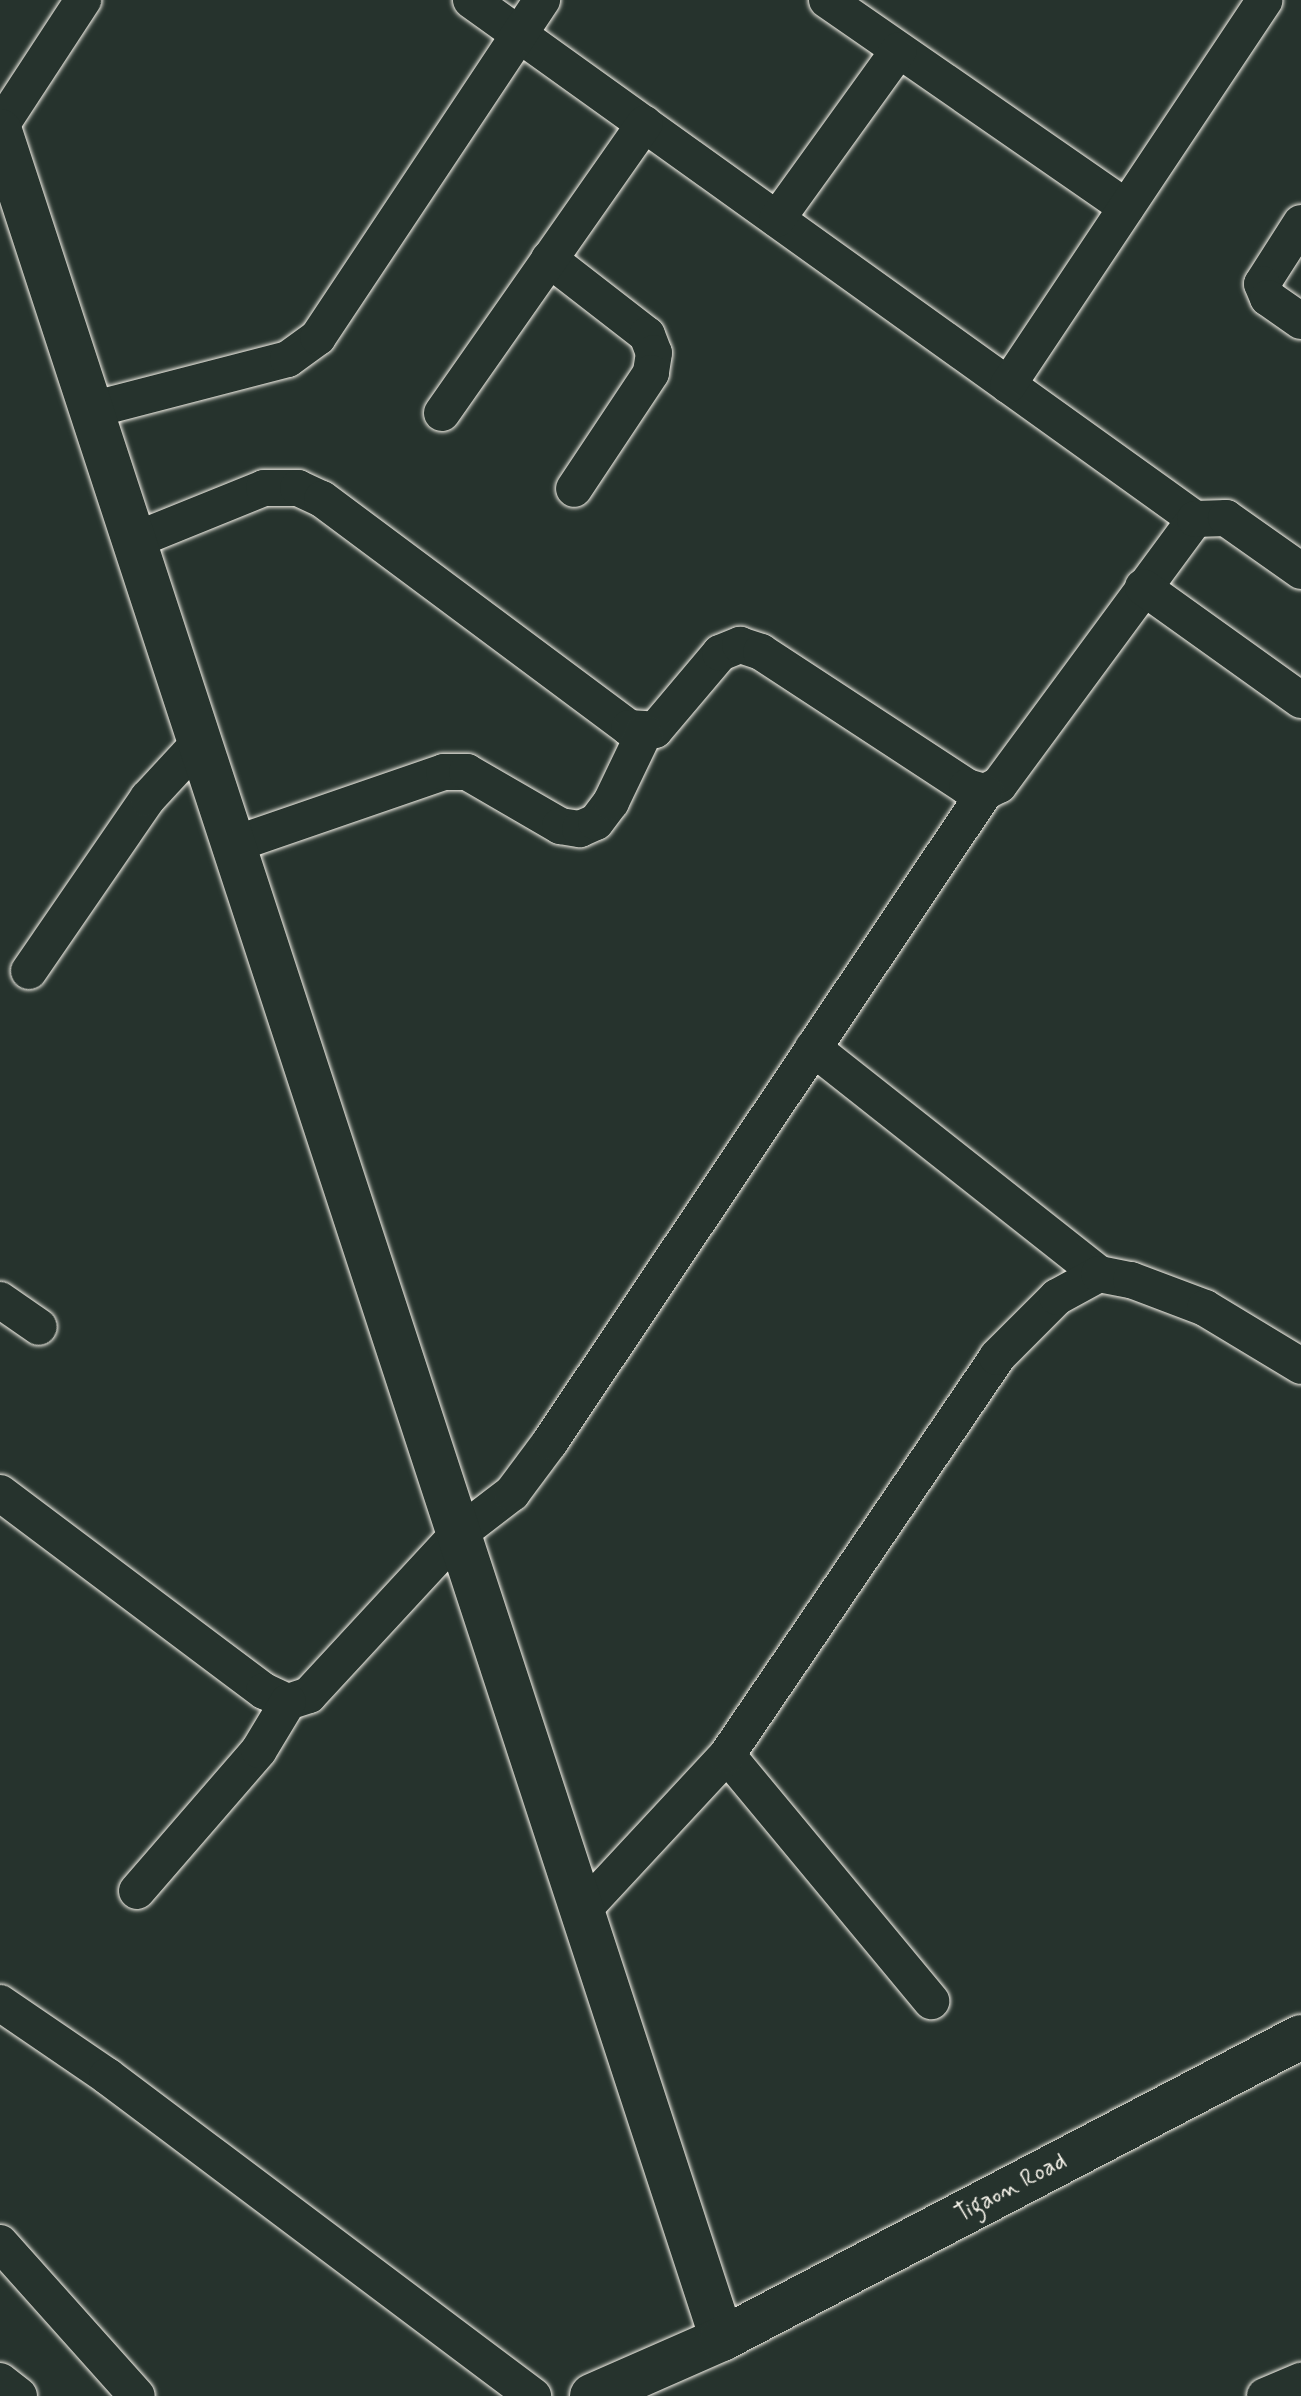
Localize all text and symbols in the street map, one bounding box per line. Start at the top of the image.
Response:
street label: Tigaon Road [950,2147,1072,2229]

